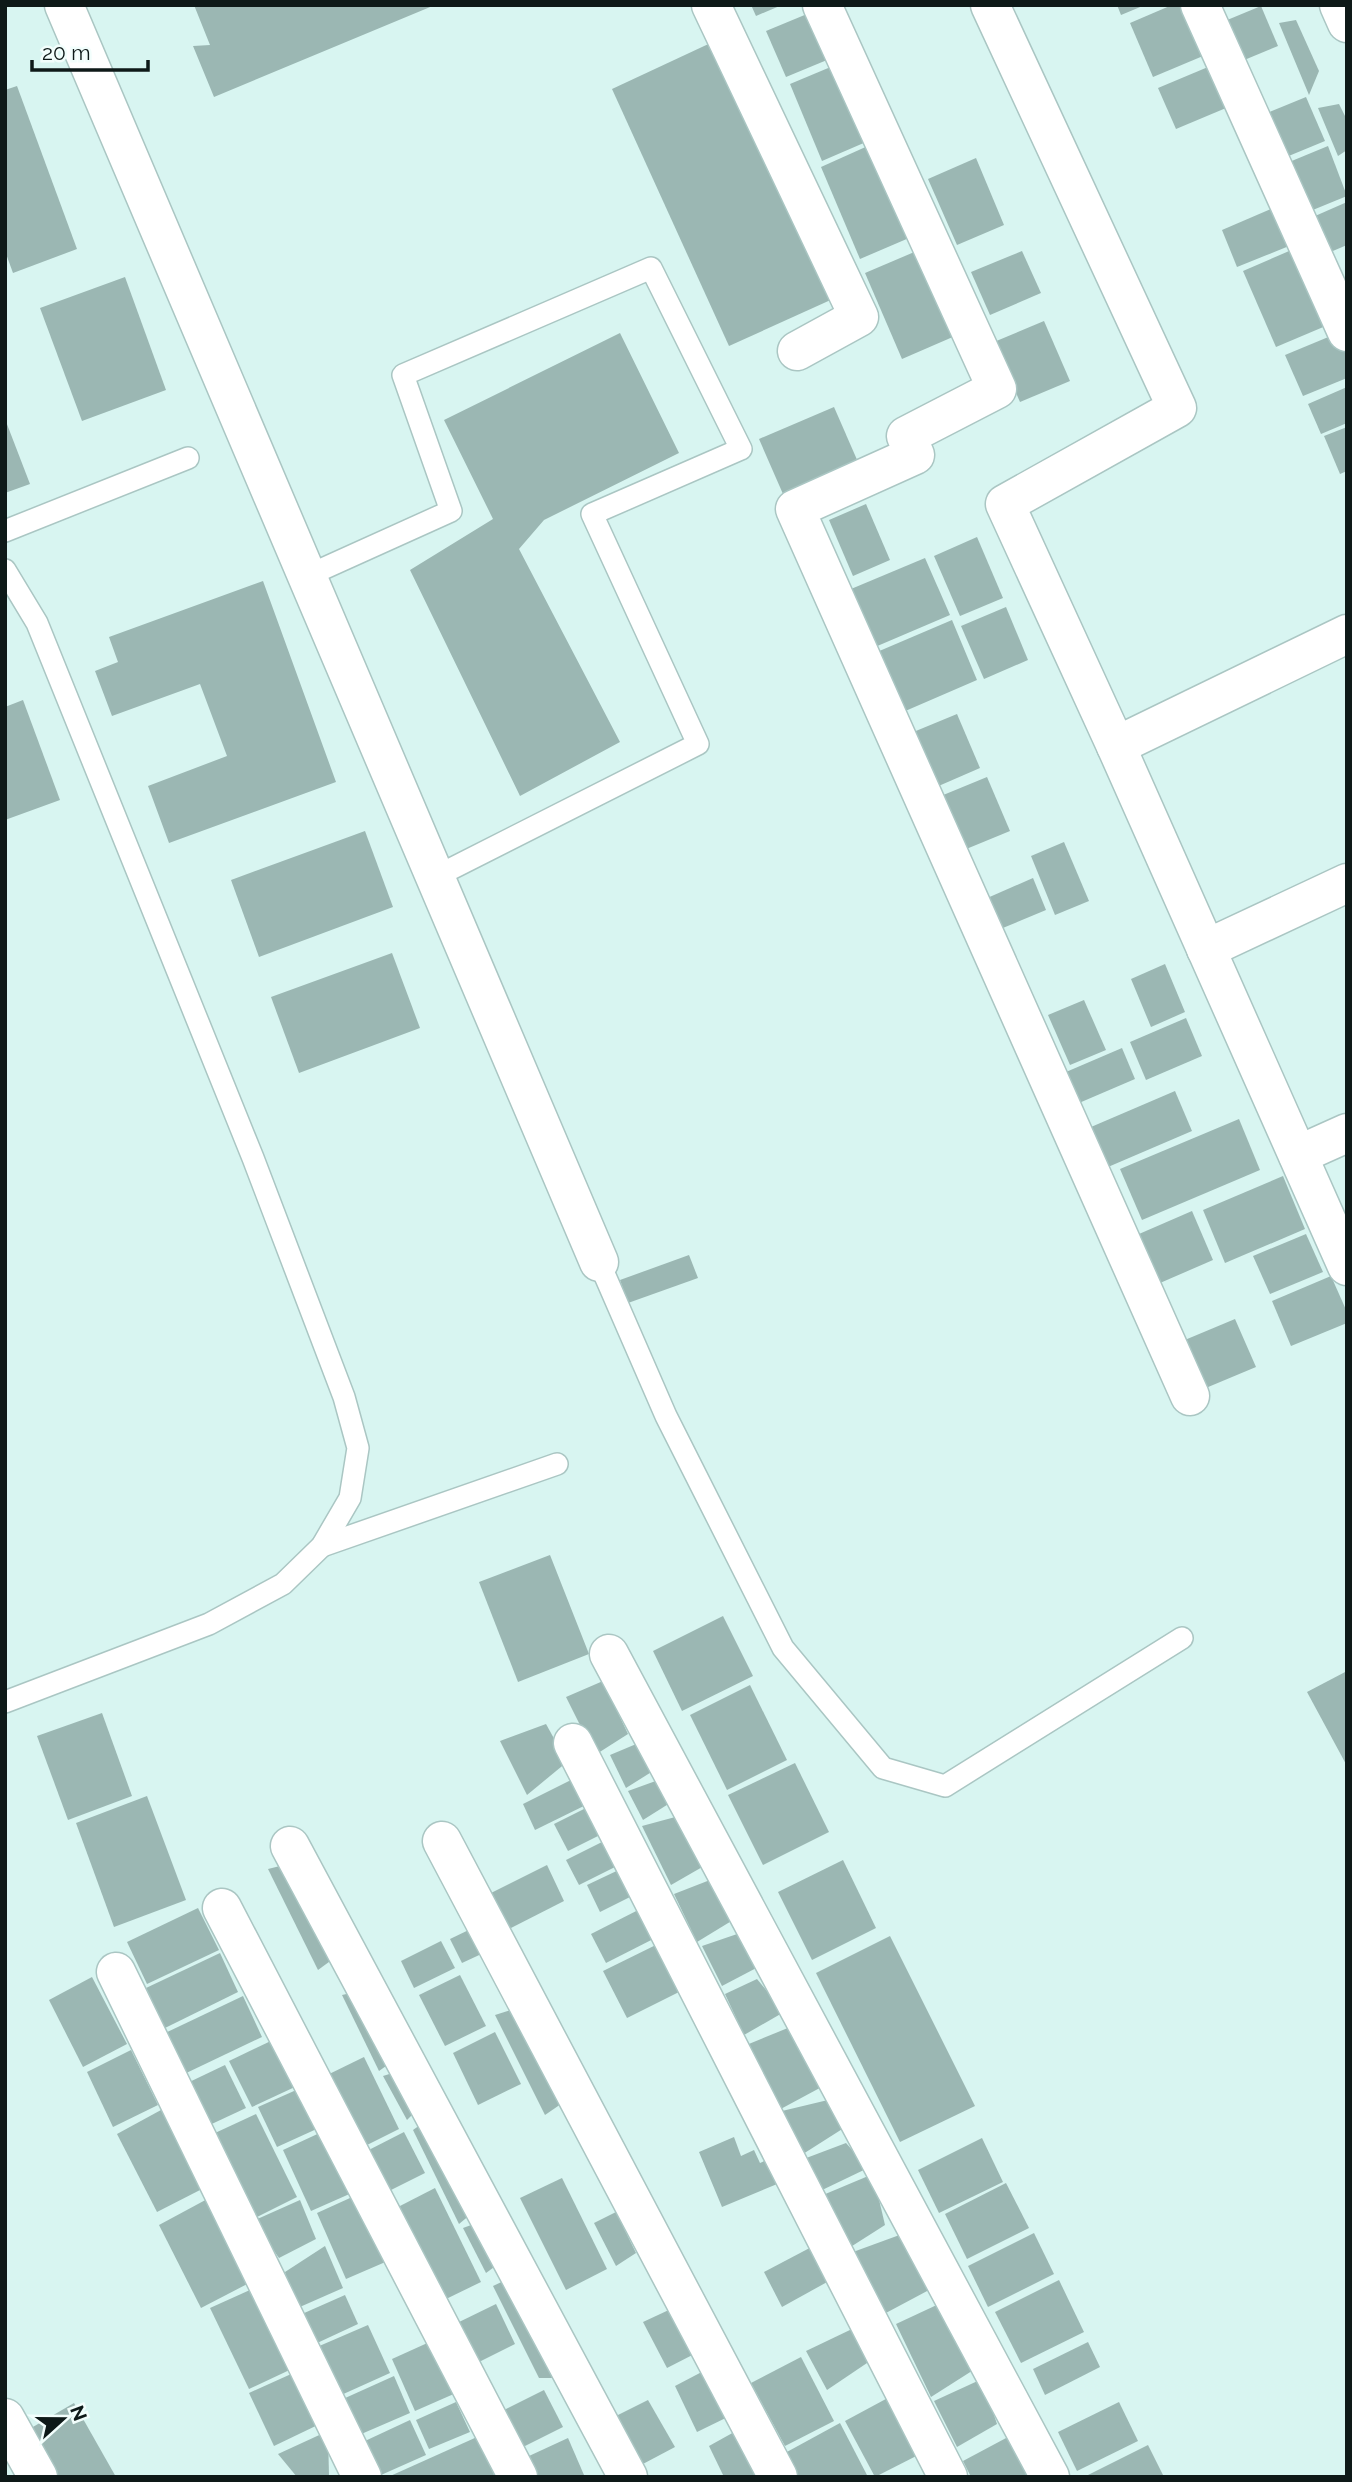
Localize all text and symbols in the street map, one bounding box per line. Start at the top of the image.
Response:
scale bar [32,28,147,72]
text: 20 m [42,40,90,65]
north arrow [28,2384,98,2454]
text: N [66,2402,92,2424]

